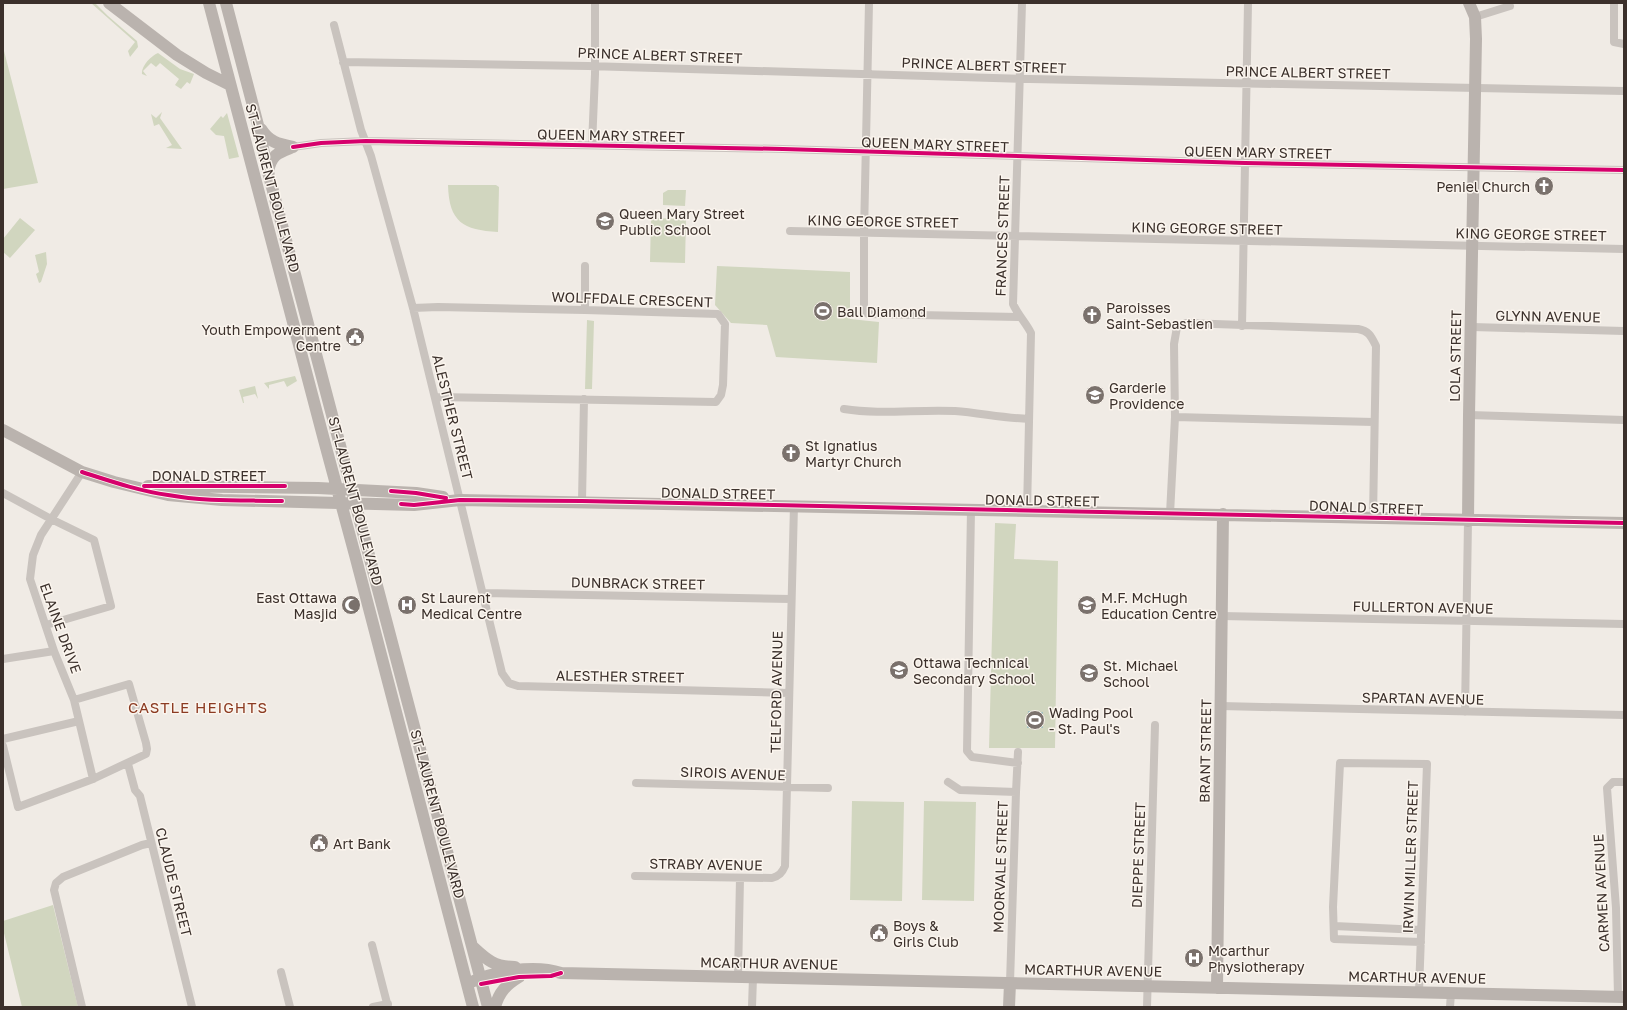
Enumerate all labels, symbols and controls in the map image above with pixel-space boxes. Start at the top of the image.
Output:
street label: PRINCE ALBERT STREET [577,44,743,66]
street label: PRINCE ALBERT STREET [901,54,1067,76]
street label: PRINCE ALBERT STREET [1225,62,1391,82]
street label: ST-LAURENT BOULEVARD [242,102,304,274]
street label: QUEEN MARY STREET [537,125,685,145]
street label: QUEEN MARY STREET [861,133,1009,155]
street label: QUEEN MARY STREET [1184,142,1332,162]
street label: FRANCES STREET [991,175,1013,297]
church icon: Peniel Church [1533,175,1555,197]
place label: Peniel Church [1436,178,1530,195]
place label: Queen Mary Street Public School [619,205,745,238]
school or university icon: Queen Mary Street Public School [594,210,616,232]
street label: KING GEORGE STREET [807,211,959,231]
street label: KING GEORGE STREET [1131,218,1283,238]
street label: KING GEORGE STREET [1455,224,1607,244]
street label: WOLFFDALE CRESCENT [551,288,713,310]
place label: Paroisses Saint-Sebastien [1106,299,1213,332]
sports icon: Ball Diamond [812,300,834,322]
place label: Ball Diamond [837,303,926,320]
church icon: Paroisses Saint-Sebastien [1081,304,1103,326]
street label: GLYNN AVENUE [1495,307,1601,325]
street label: LOLA STREET [1446,310,1464,402]
place label: Youth Empowerment Centre [201,321,341,354]
public building icon: Youth Empowerment Centre [344,326,366,348]
street label: ALESTHER STREET [429,353,477,482]
place label: Garderie Providence [1109,379,1184,412]
school or university icon: Garderie Providence [1084,384,1106,406]
street label: ST-LAURENT BOULEVARD [325,415,387,587]
place label: St Ignatius Martyr Church [805,437,902,470]
church icon: St Ignatius Martyr Church [780,442,802,464]
street label: DONALD STREET [152,467,267,484]
street label: DONALD STREET [661,484,776,503]
street label: DONALD STREET [985,491,1100,510]
street label: DONALD STREET [1309,497,1424,518]
street label: DUNBRACK STREET [571,573,706,593]
street label: ELAINE DRIVE [37,580,85,676]
place label: East Ottawa Masjid [256,589,337,622]
place label: St Laurent Medical Centre [421,589,522,622]
place label: M.F. McHugh Education Centre [1101,589,1217,622]
mosque icon: East Ottawa Masjid [340,594,362,616]
hospital icon: St Laurent Medical Centre [396,594,418,616]
school or university icon: M.F. McHugh Education Centre [1076,594,1098,616]
street label: FULLERTON AVENUE [1352,597,1494,617]
street label: TELFORD AVENUE [766,631,786,753]
place label: Ottawa Technical Secondary School [913,654,1035,687]
place label: St. Michael School [1103,657,1178,690]
school or university icon: Ottawa Technical Secondary School [888,659,910,681]
school or university icon: St. Michael School [1078,662,1100,684]
street label: ALESTHER STREET [556,666,685,686]
street label: SPARTAN AVENUE [1362,688,1484,708]
district label: CASTLE HEIGHTS [128,698,268,716]
street label: BRANT STREET [1196,699,1214,803]
place label: Wading Pool - St. Paul's [1049,704,1133,737]
sports icon: Wading Pool - St. Paul's [1024,709,1046,731]
street label: ST-LAURENT BOULEVARD [407,728,469,900]
street label: SIROIS AVENUE [680,763,786,783]
street label: IRWIN MILLER STREET [1399,780,1421,934]
street label: MOORVALE STREET [989,800,1011,933]
street label: DIEPPE STREET [1128,801,1148,908]
street label: CLAUDE STREET [152,826,196,939]
public building icon: Art Bank [308,832,330,854]
street label: CARMEN AVENUE [1589,833,1613,953]
place label: Art Bank [333,835,391,852]
street label: STRABY AVENUE [649,855,763,873]
place label: Boys & Girls Club [893,917,959,950]
public building icon: Boys & Girls Club [868,922,890,944]
place label: Mcarthur Physiotherapy [1208,942,1305,975]
hospital icon: Mcarthur Physiotherapy [1183,947,1205,969]
street label: MCARTHUR AVENUE [700,953,838,973]
street label: MCARTHUR AVENUE [1024,960,1162,980]
street label: MCARTHUR AVENUE [1348,967,1486,987]

